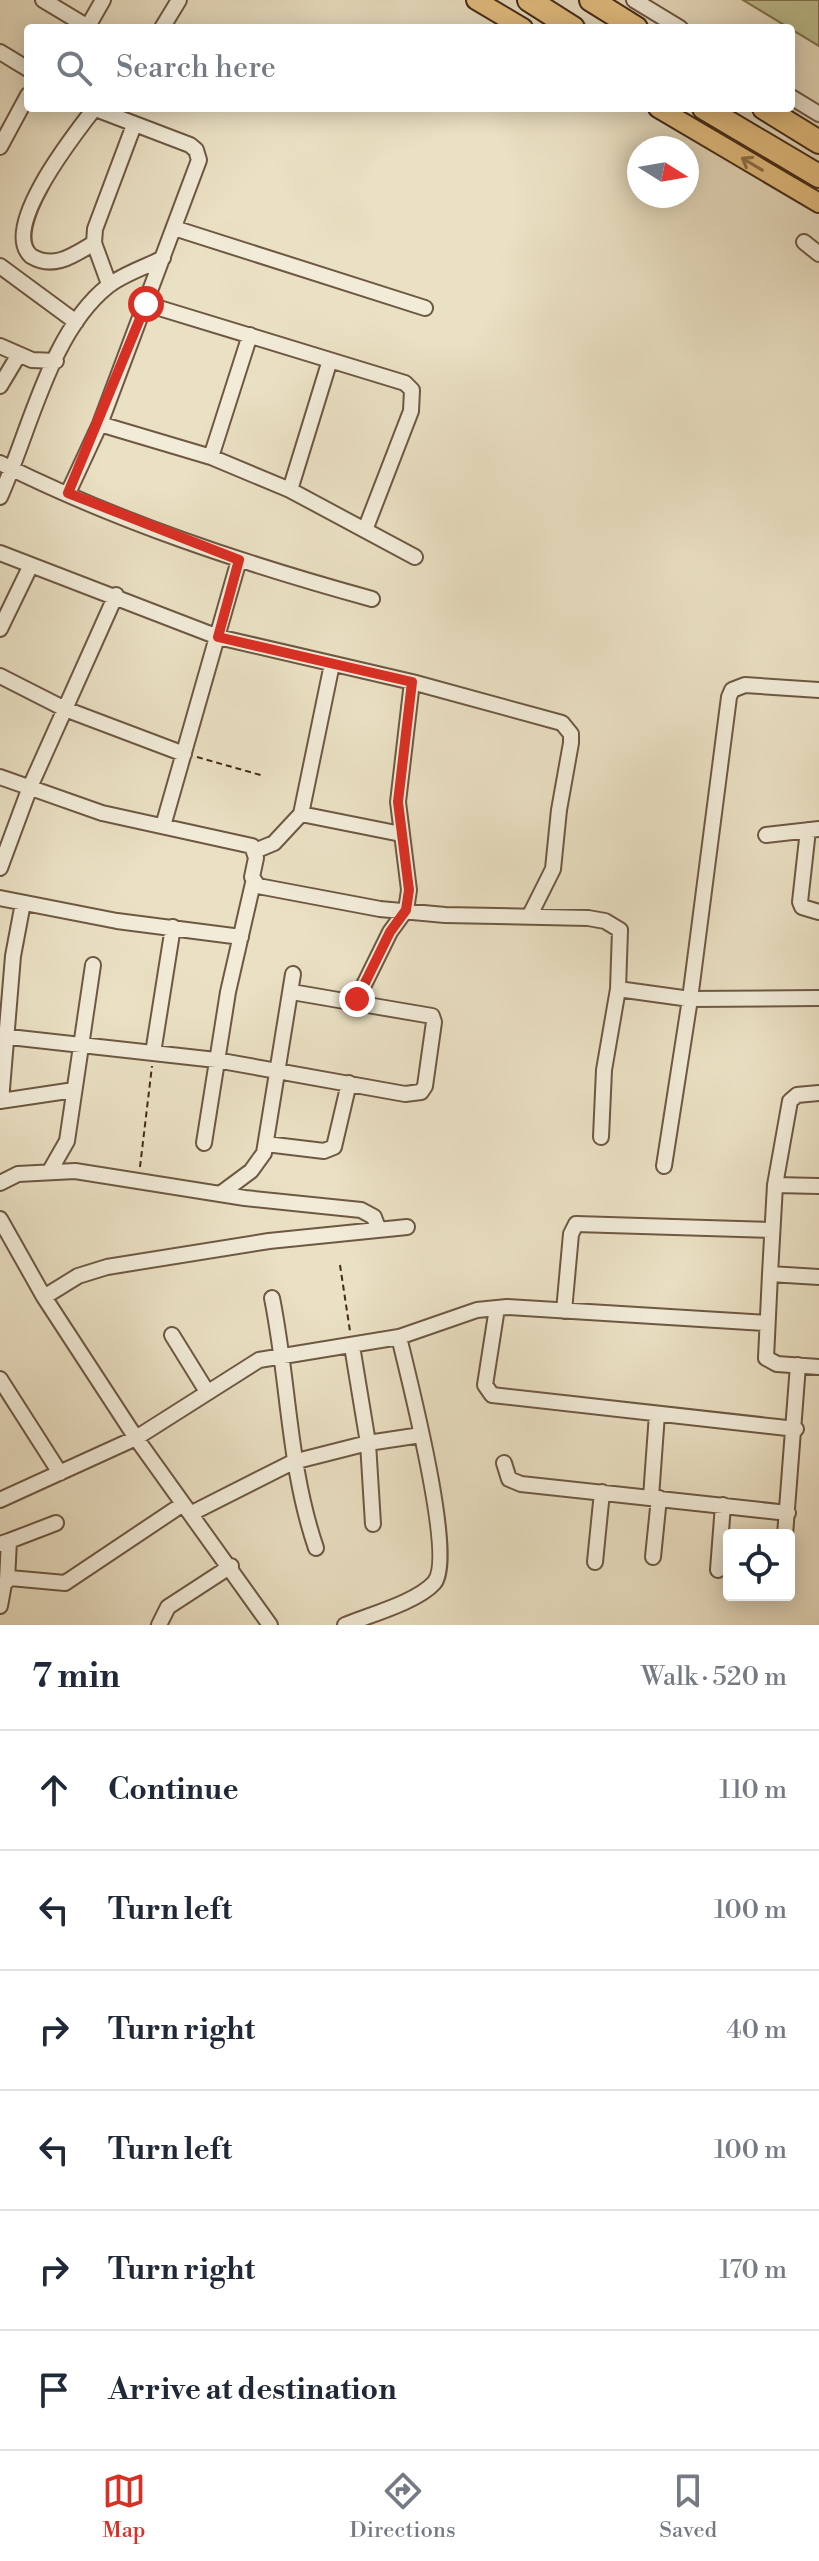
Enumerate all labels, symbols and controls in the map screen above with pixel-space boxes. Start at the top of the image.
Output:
search box [24,24,795,112]
icon: search [52,46,96,90]
text: Search here [116,49,276,87]
north arrow [627,136,699,208]
one-way arrow [741,156,764,172]
route start [128,286,164,322]
route end [339,981,375,1017]
map controls [723,1529,795,1601]
button: locate [723,1529,795,1601]
text: 7 min [32,1656,120,1698]
text: Walk · 520 m [641,1661,787,1693]
icon: ahead [32,1768,76,1812]
text: Continue [108,1771,239,1809]
text: 110 m [719,1774,787,1806]
icon: left [32,1888,76,1932]
text: Turn left [108,1891,232,1929]
text: 100 m [714,1894,787,1926]
icon: right [32,2008,76,2052]
text: Turn right [108,2011,255,2049]
text: 40 m [726,2014,787,2046]
icon: left [32,2128,76,2172]
text: Turn left [108,2131,232,2169]
text: 100 m [714,2134,787,2166]
icon: right [32,2248,76,2292]
text: Turn right [108,2251,255,2289]
text: 170 m [719,2254,787,2286]
icon: arrive [32,2368,76,2412]
text: Arrive at destination [108,2371,397,2409]
tab: Map [102,2469,146,2544]
tab: Directions [350,2469,456,2544]
tab: Saved [659,2469,717,2544]

